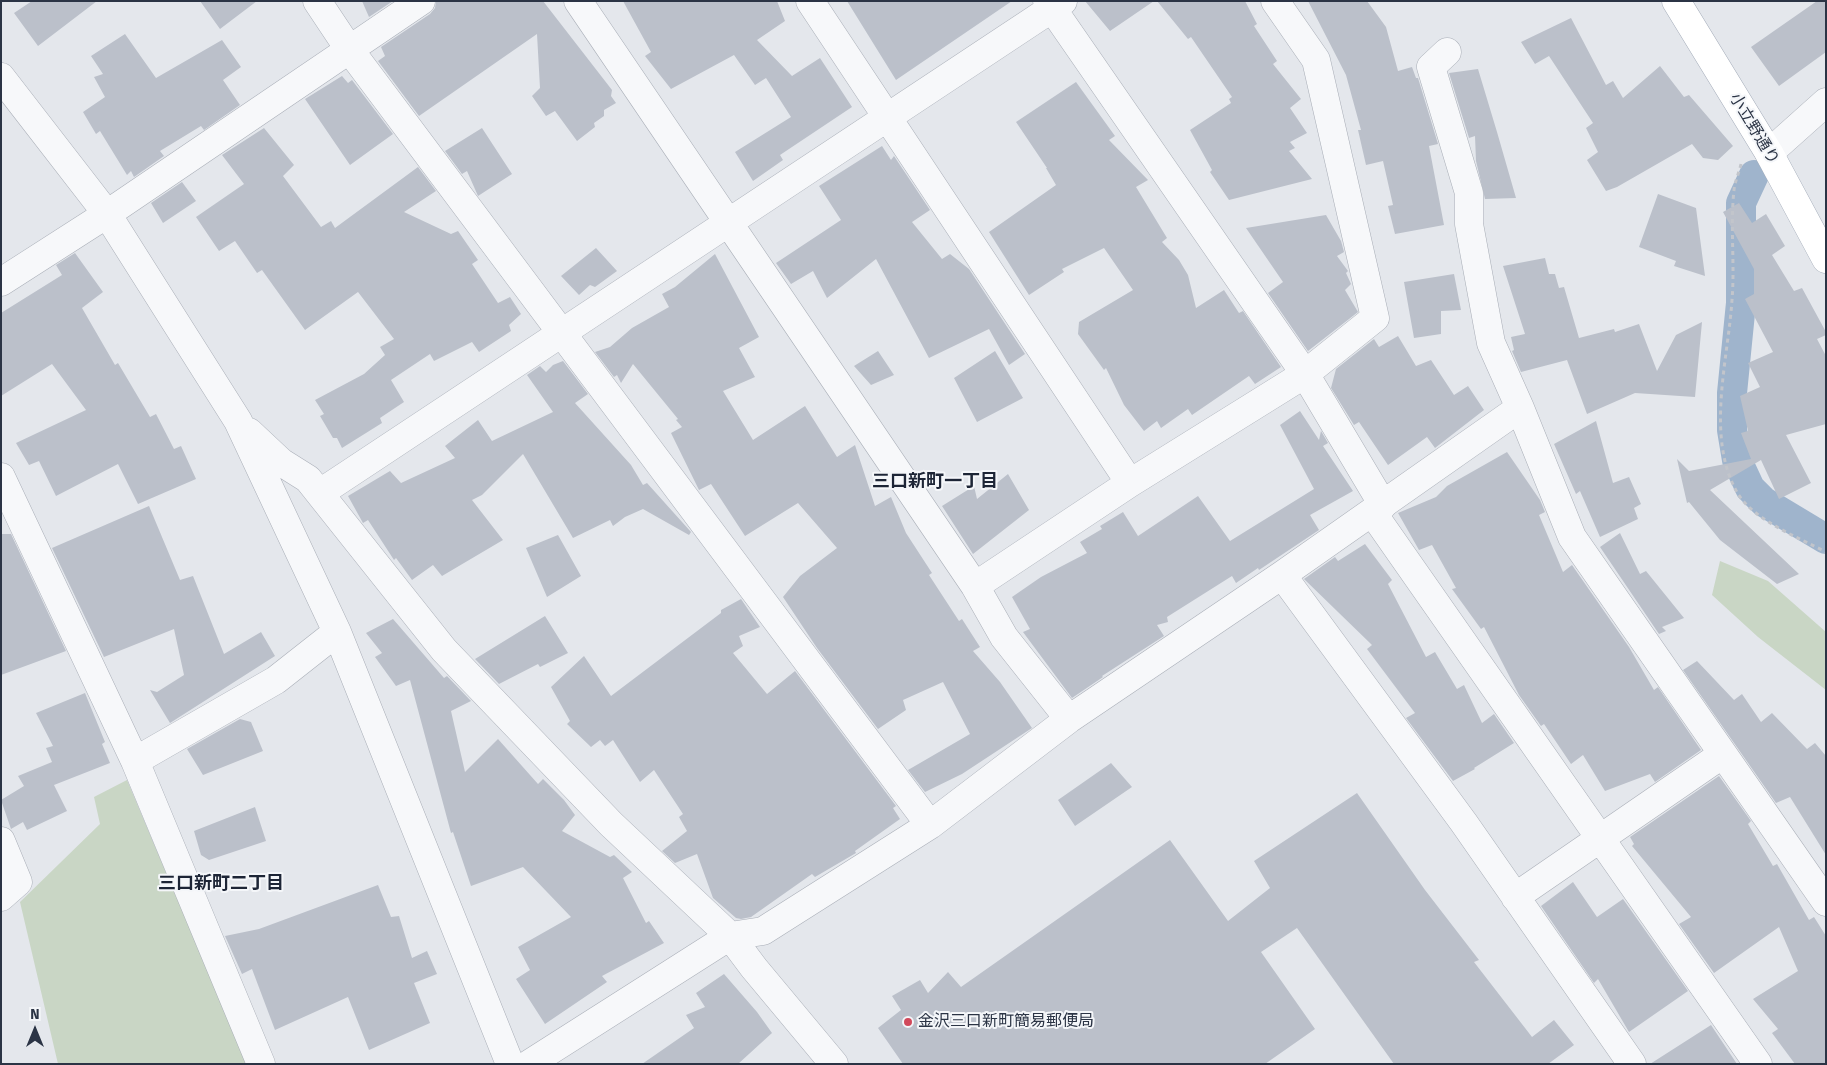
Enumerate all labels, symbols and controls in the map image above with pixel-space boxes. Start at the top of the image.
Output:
street label: 小立野通り [1725,90,1783,168]
district label: 三口新町一丁目 [872,471,998,493]
district label: 三口新町二丁目 [158,873,284,895]
north arrow [10,1005,60,1055]
text: N [30,1006,40,1023]
place label: 金沢三口新町簡易郵便局 [918,1012,1094,1032]
marker: 金沢三口新町簡易郵便局 [902,1016,914,1028]

